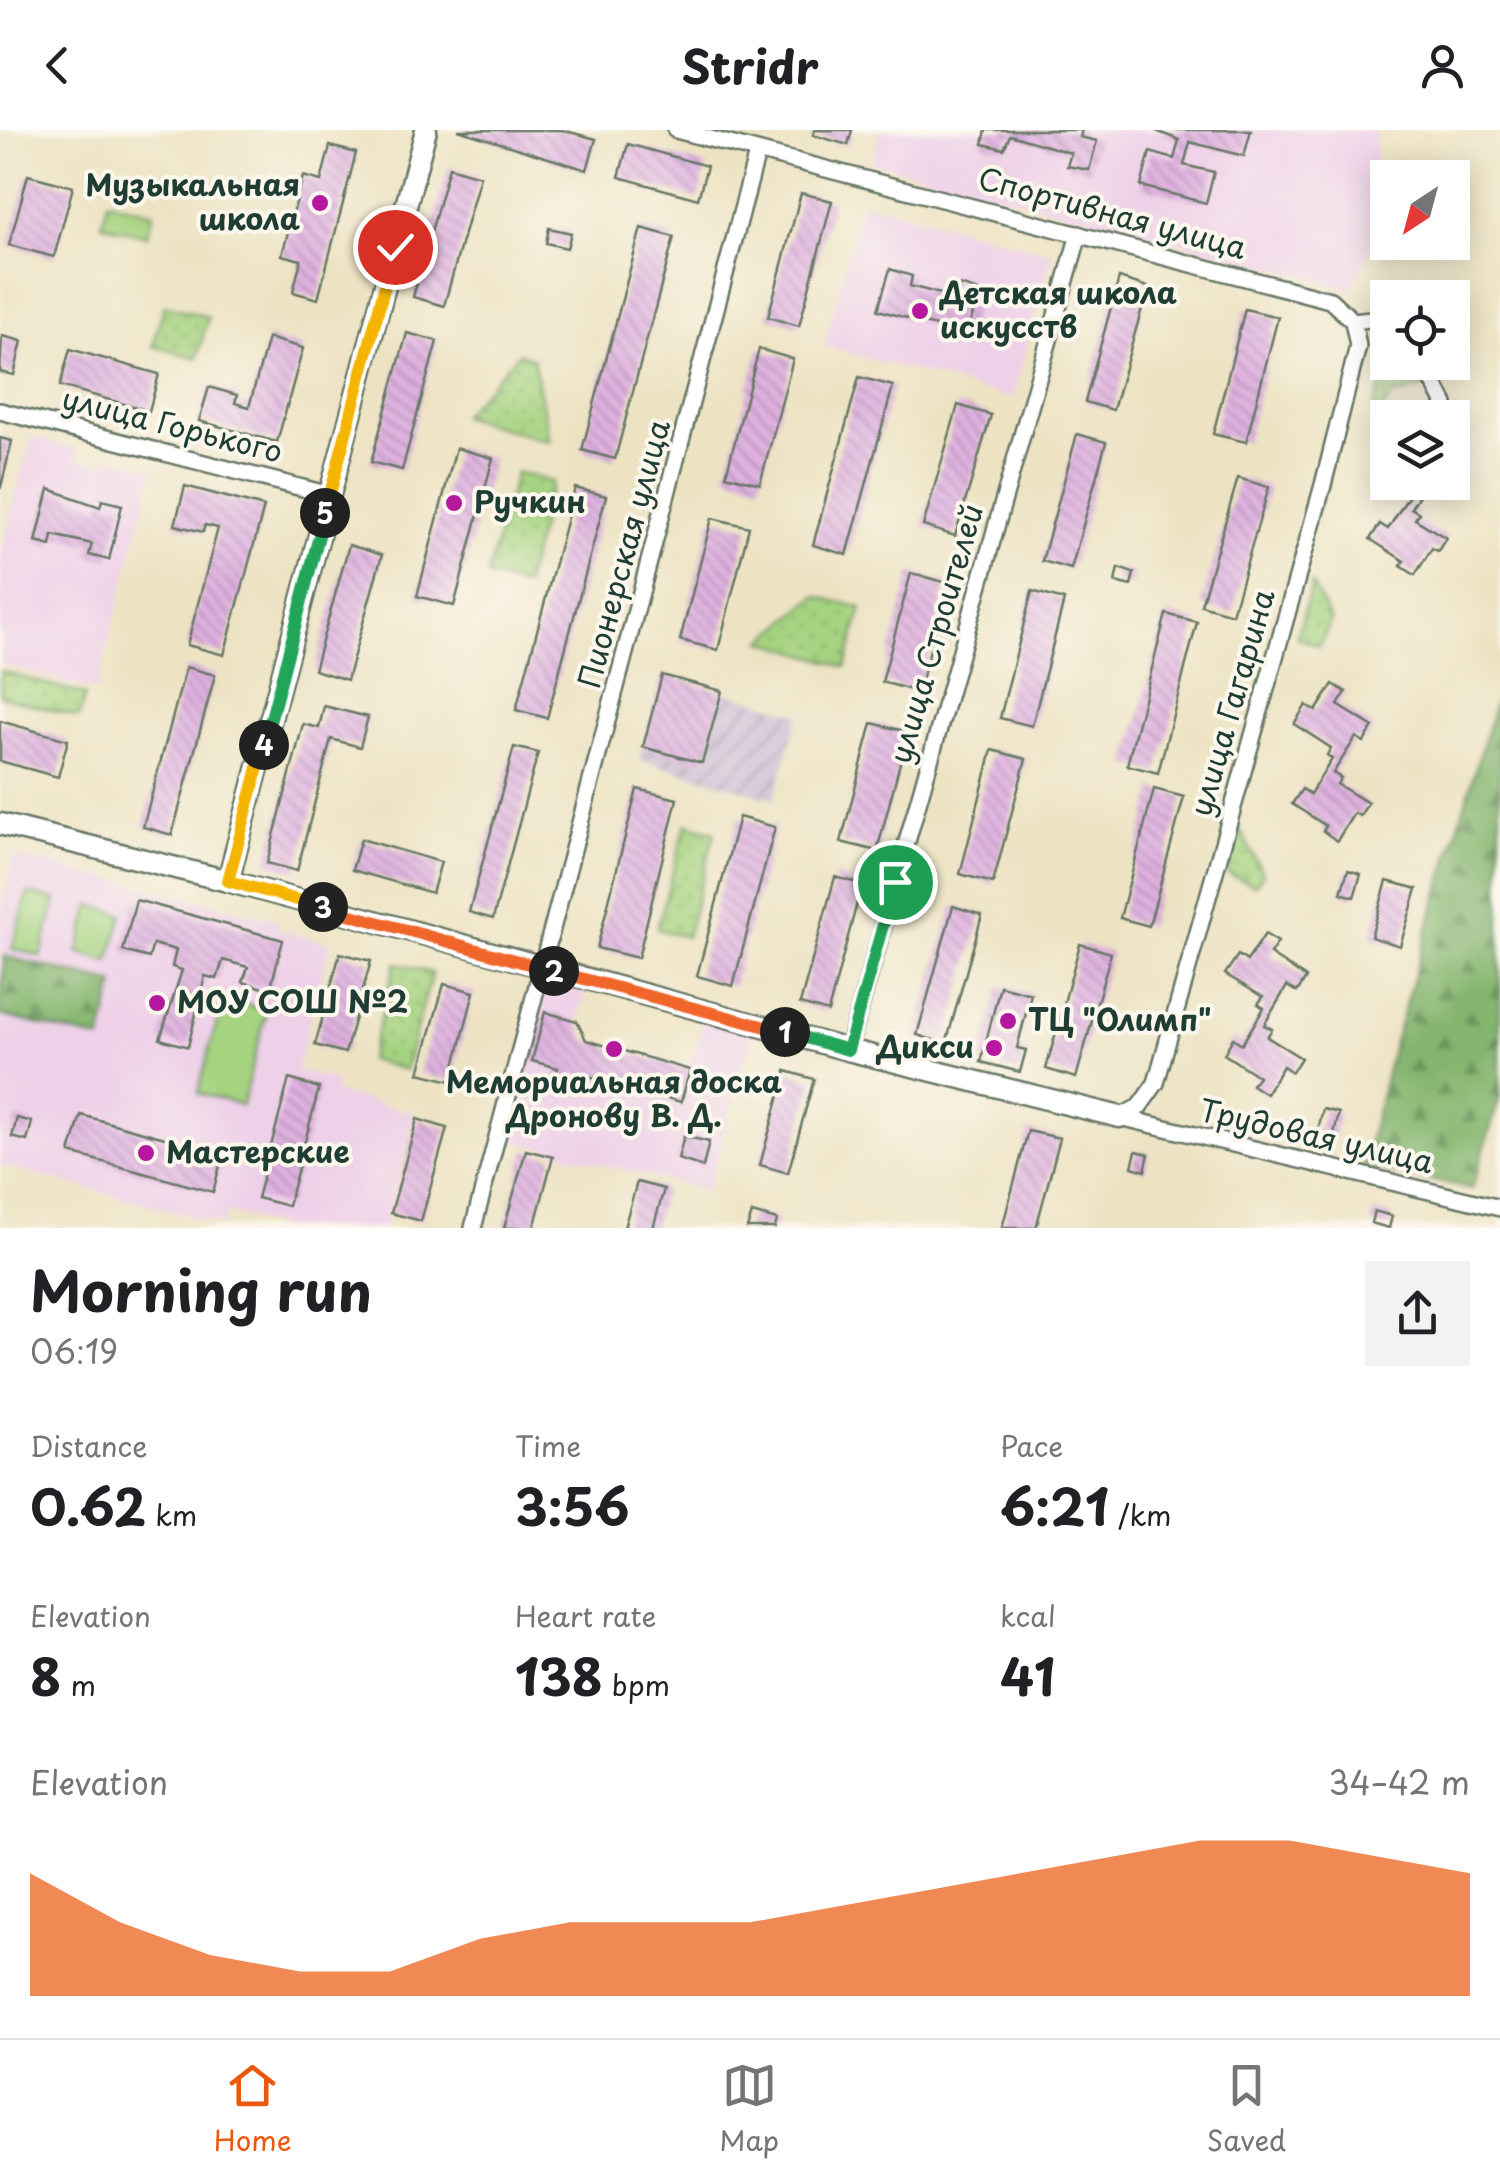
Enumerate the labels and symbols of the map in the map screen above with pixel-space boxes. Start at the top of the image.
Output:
street label: Спортивная улица [974,154,1252,269]
north arrow [1370,160,1470,260]
place label: Музыкальная школа [85,161,301,240]
marker: Музыкальная школа [309,192,331,214]
pin [353,205,438,290]
place label: Детская школа искусств [939,269,1178,348]
marker: Детская школа искусств [909,300,931,322]
street label: улица Горького [58,374,288,473]
street label: Пионерская улица [565,414,680,693]
place label: Ручкин [474,478,586,523]
pin: 5 [300,488,350,538]
marker: Ручкин [443,492,465,514]
street label: улица Строителей [876,498,993,768]
street label: улица Гагарина [1177,583,1285,821]
pin: 4 [239,720,289,770]
pin [853,840,938,925]
pin: 3 [298,882,348,932]
pin: 2 [529,946,579,996]
place label: МОУ СОШ №2 [177,978,408,1023]
marker: МОУ СОШ №2 [146,992,168,1014]
place label: ТЦ "Олимп" [1028,996,1211,1041]
pin: 1 [760,1007,810,1057]
marker: ТЦ "Олимп" [997,1010,1019,1032]
place label: Дикси [876,1023,974,1068]
marker: Дикси [983,1037,1005,1059]
marker: Мемориальная доска Дронову В. Д. [603,1038,625,1060]
place label: Мемориальная доска Дронову В. Д. [446,1058,783,1137]
street label: Трудовая улица [1195,1086,1438,1183]
place label: Мастерские [166,1128,350,1173]
marker: Мастерские [135,1142,157,1164]

